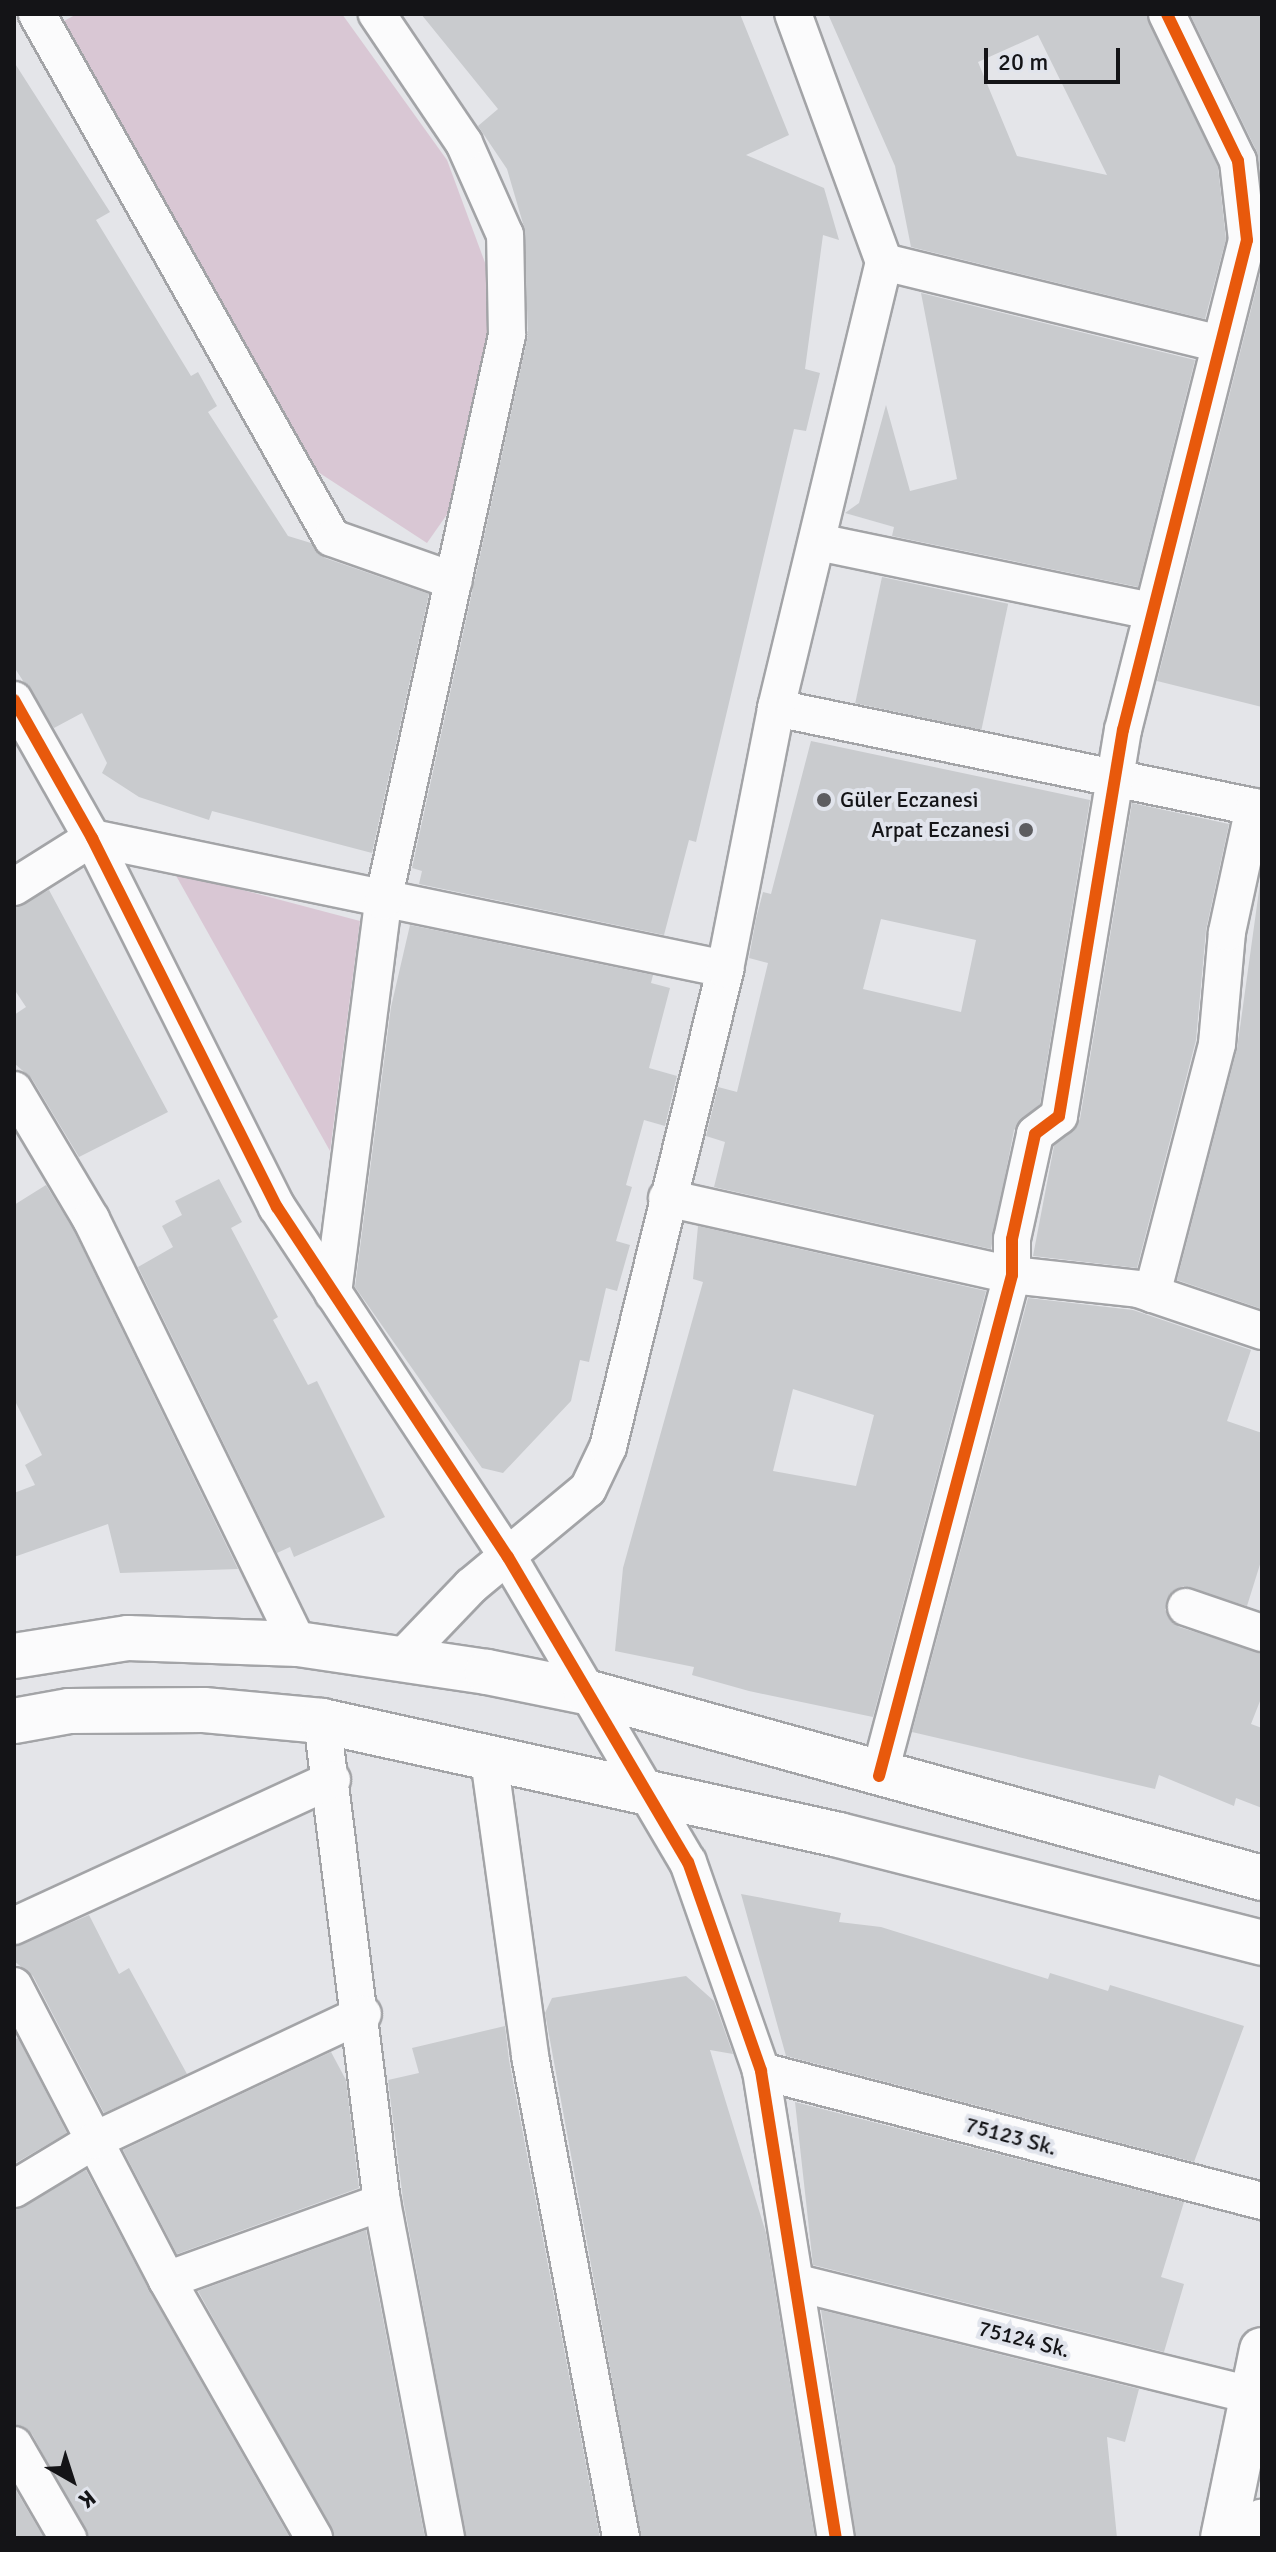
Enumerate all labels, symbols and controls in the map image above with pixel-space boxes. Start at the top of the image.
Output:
scale bar [988,32,1124,82]
text: 20 m [998,47,1048,77]
place label: Güler Eczanesi [840,787,979,813]
marker: Güler Eczanesi [815,791,833,809]
place label: Arpat Eczanesi [871,817,1010,843]
marker: Arpat Eczanesi [1017,821,1035,839]
street label: 75123 Sk. [963,2111,1059,2161]
street label: 75124 Sk. [976,2315,1072,2363]
north arrow [32,2440,112,2520]
text: K [74,2484,101,2514]

